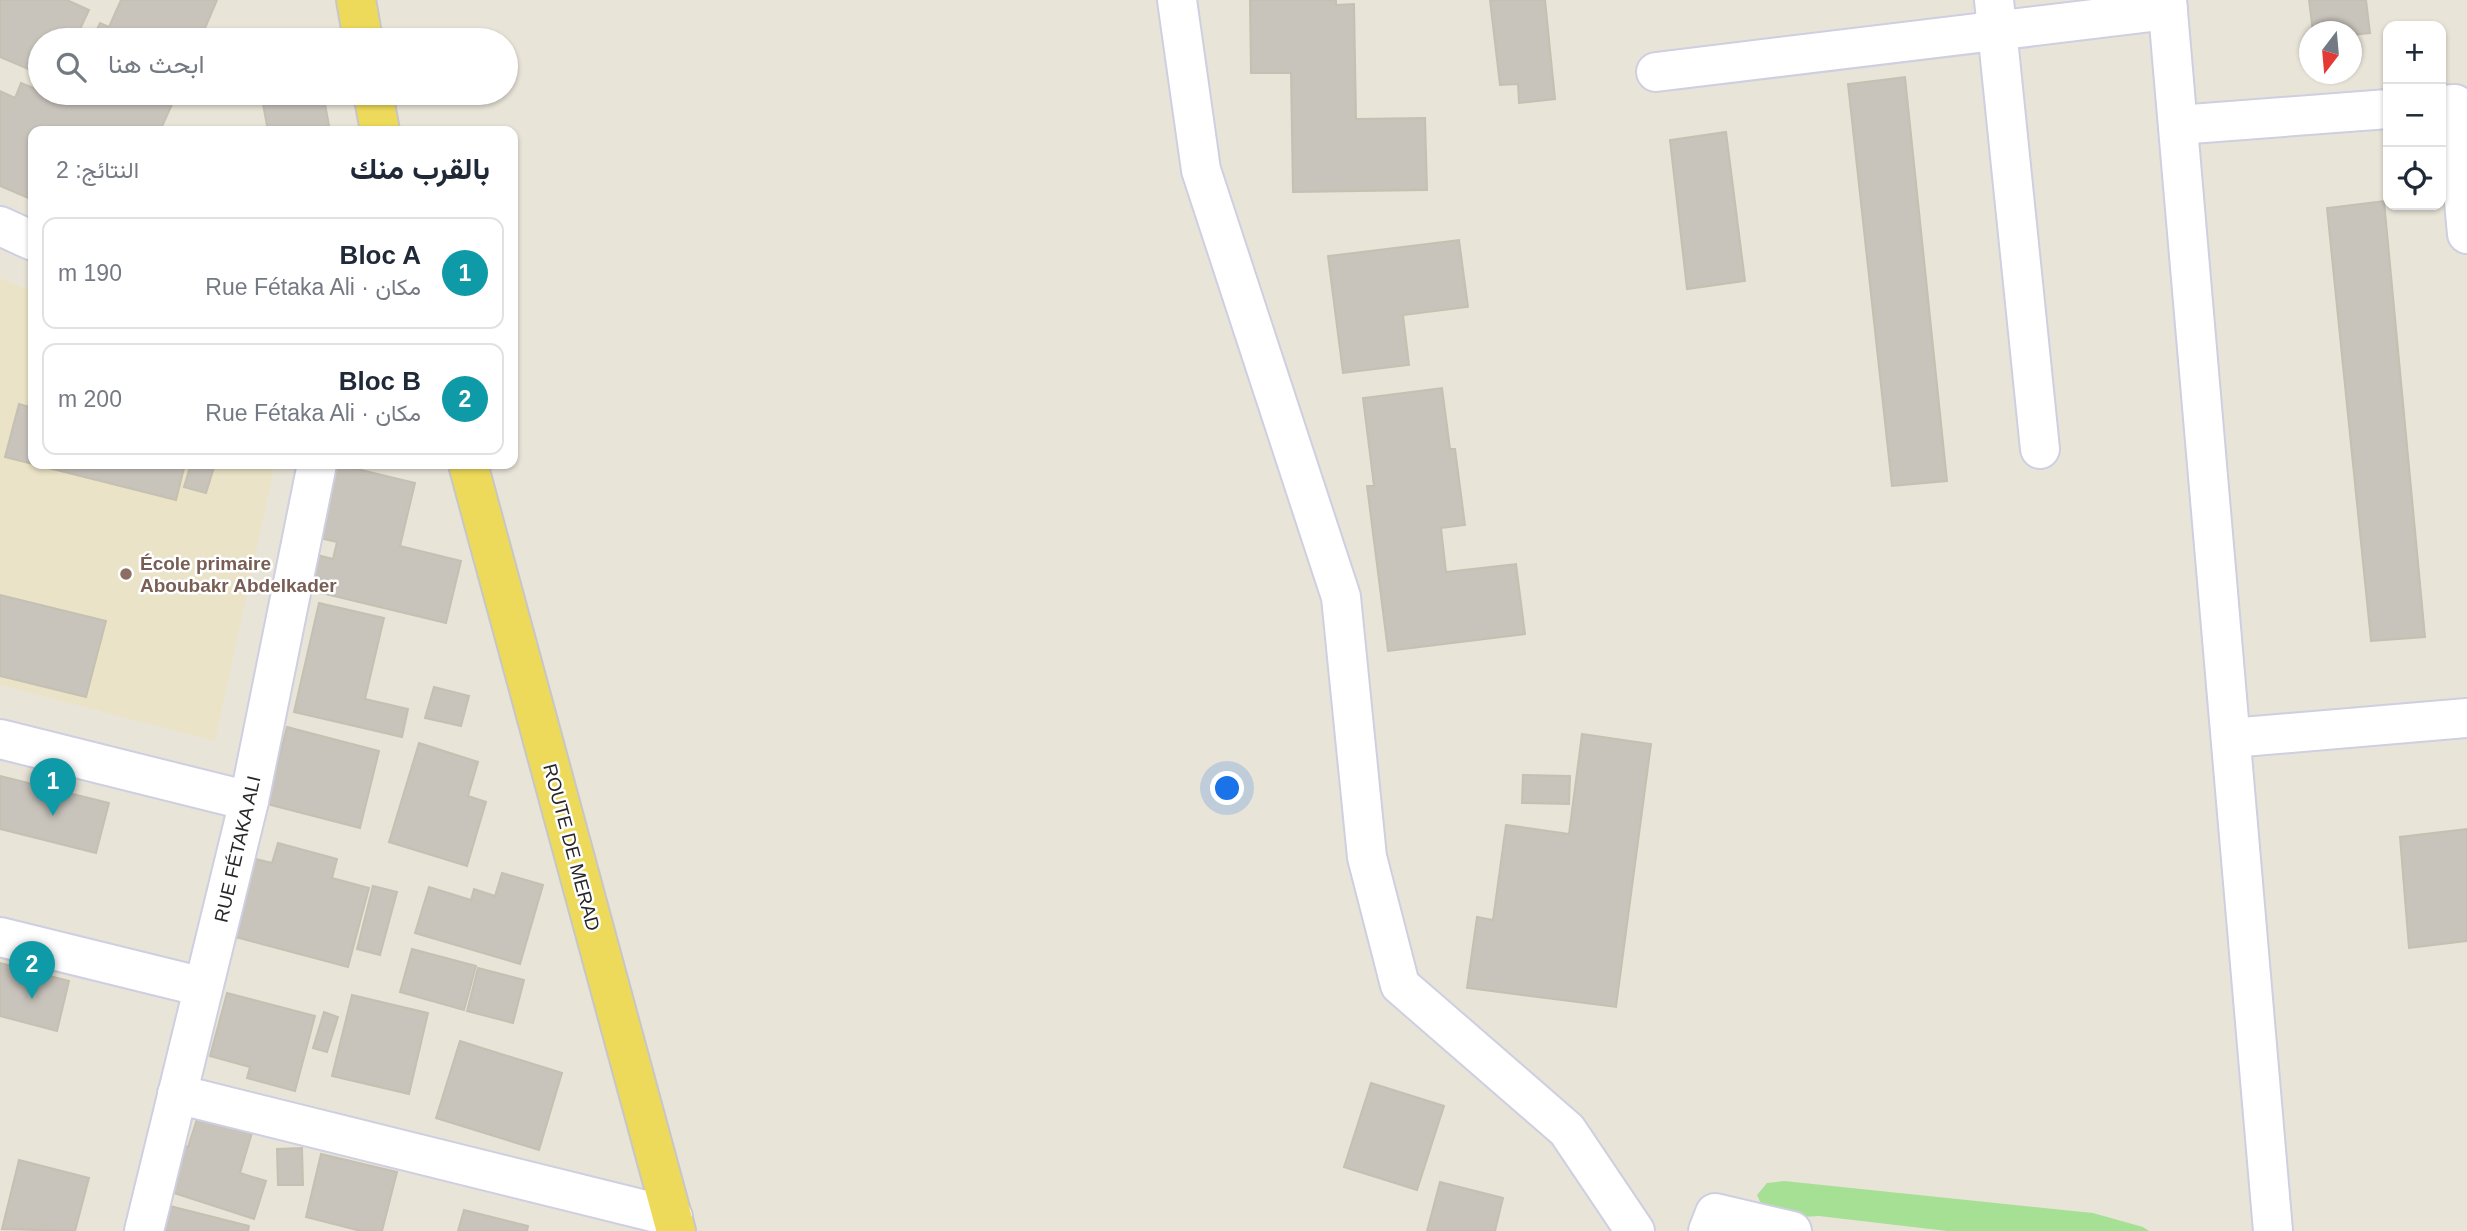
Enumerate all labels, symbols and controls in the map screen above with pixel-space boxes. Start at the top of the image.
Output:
north arrow [2299,21,2362,84]
map controls [2383,21,2446,210]
button: + [2383,21,2446,84]
search box [28,28,518,105]
icon: search [52,48,90,86]
text: ابحث هنا [108,49,204,79]
button: − [2383,84,2446,147]
button: locate [2383,147,2446,210]
text: بالقرب منك [350,152,490,185]
text: النتائج: 2 [56,157,139,183]
text: Bloc A [340,240,421,270]
text: 190 m [58,260,122,286]
text: 1 [459,260,471,286]
text: مكان · Rue Fétaka Ali [205,274,421,300]
text: Bloc B [339,366,421,396]
text: 200 m [58,386,122,412]
text: 2 [459,386,471,412]
text: مكان · Rue Fétaka Ali [205,400,421,426]
place label: École primaire Aboubakr Abdelkader [140,553,337,596]
marker: École primaire Aboubakr Abdelkader [118,566,134,582]
pin: 1 [30,758,76,816]
street label: ROUTE DE MERAD [539,761,604,933]
your location [1210,771,1244,805]
street label: RUE FÉTAKA ALI [210,774,265,924]
pin: 2 [9,941,55,999]

